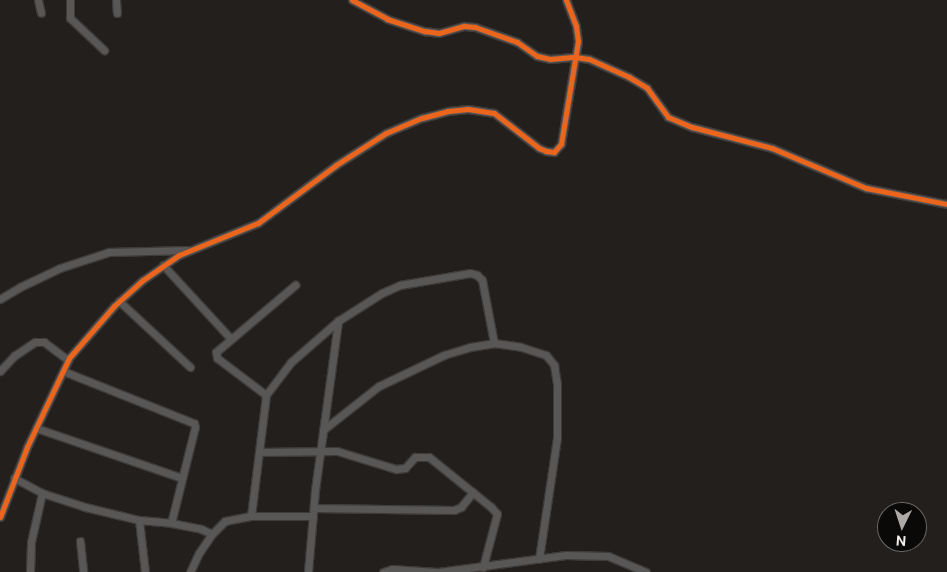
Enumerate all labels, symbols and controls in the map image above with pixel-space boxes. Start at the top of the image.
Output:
north arrow [877,502,927,552]
text: N [895,532,907,550]

